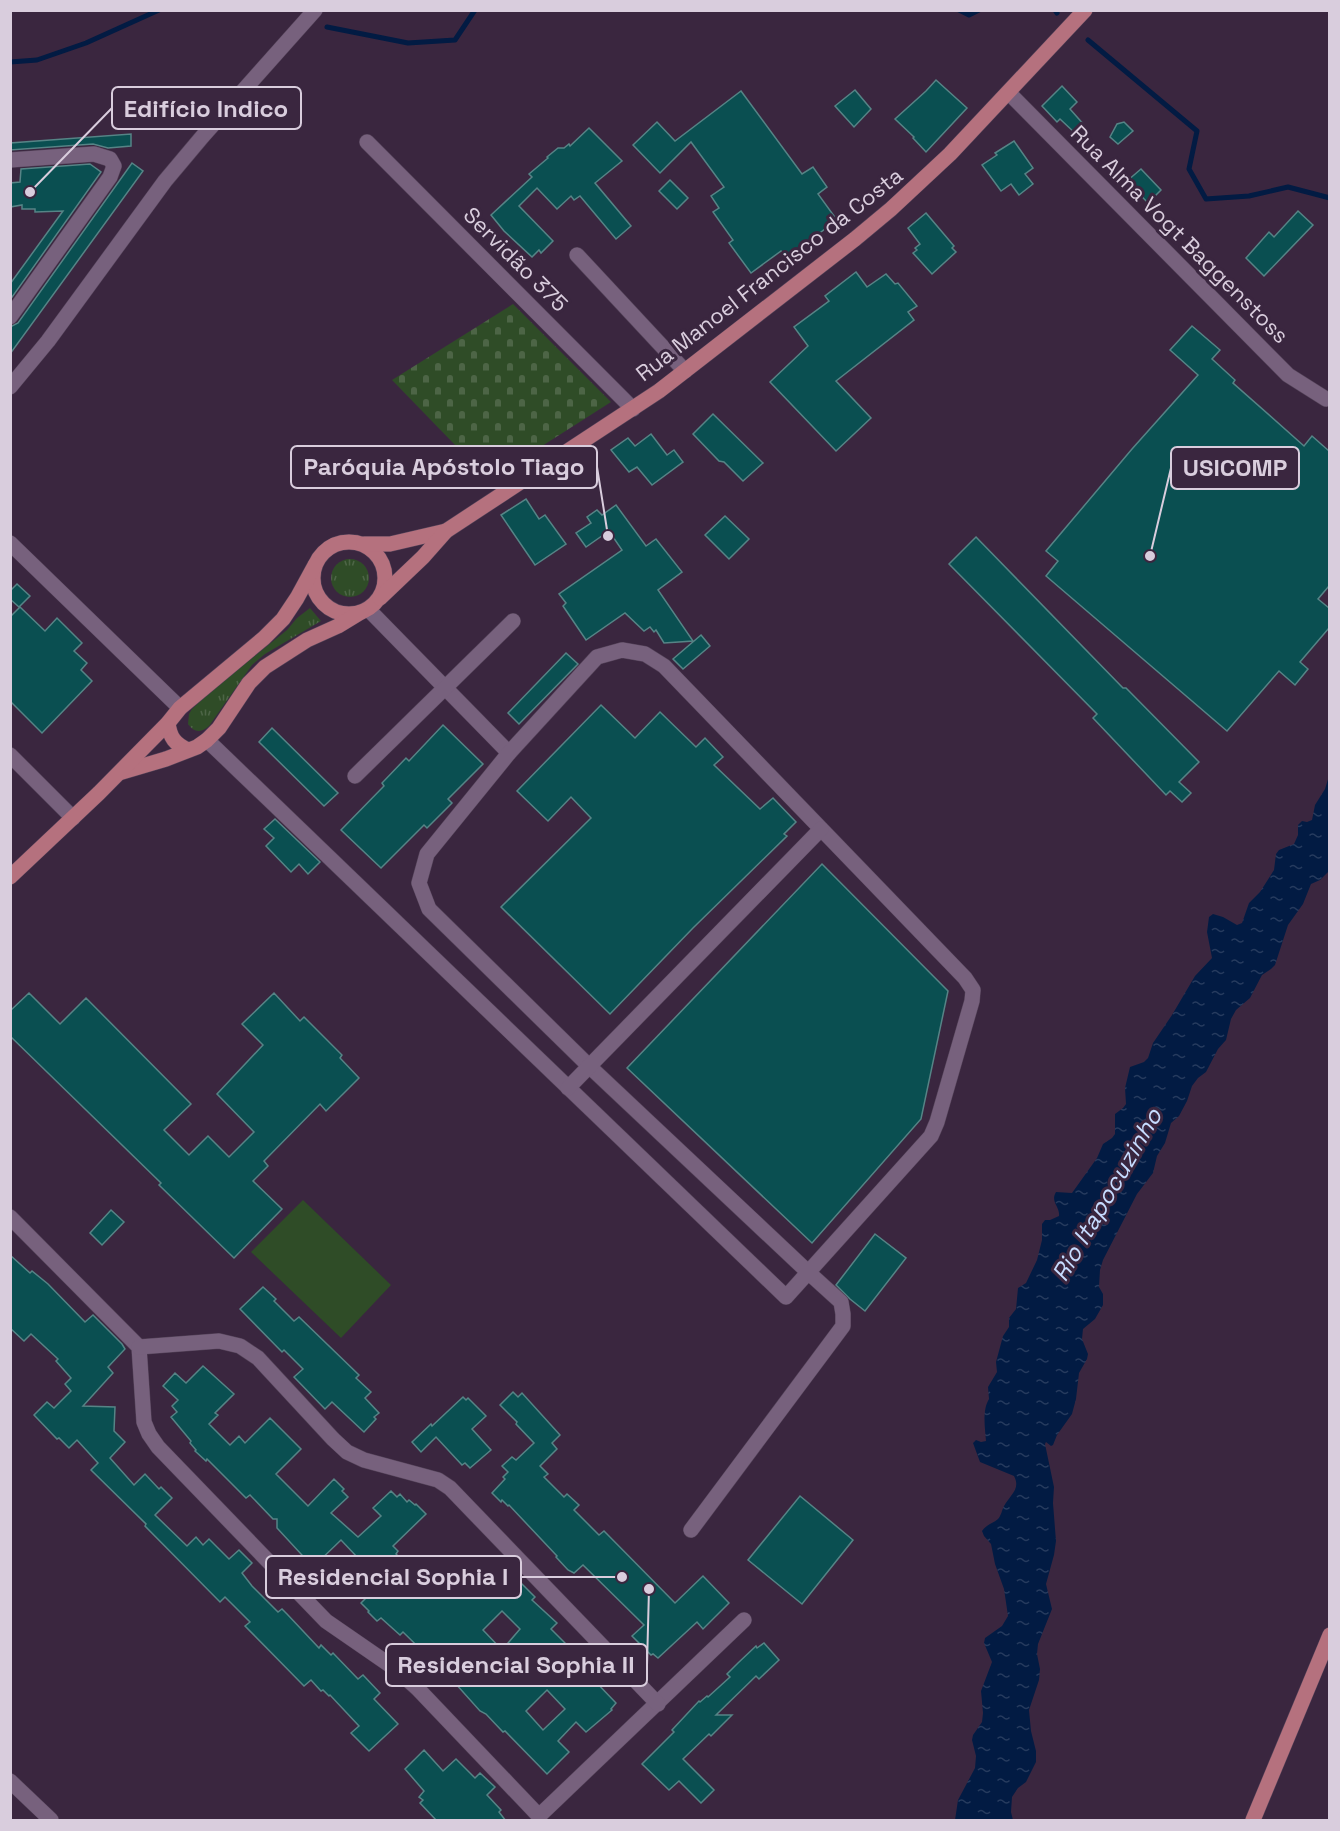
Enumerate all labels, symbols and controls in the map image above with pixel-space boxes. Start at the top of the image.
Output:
callout: Edifício Indico [112,87,301,129]
text: Edifício Indico [124,93,288,124]
street label: Rua Alma Vogt Baggenstoss [1065,119,1295,349]
street label: Rua Manoel Francisco da Costa [630,161,908,387]
street label: Servidão 375 [458,201,574,317]
callout: Paróquia Apóstolo Tiago [291,446,597,488]
callout: USICOMP [1171,447,1299,489]
text: Paróquia Apóstolo Tiago [303,451,585,482]
text: USICOMP [1183,452,1287,483]
water label: Rio Itapocuzinho [1044,1102,1169,1287]
callout: Residencial Sophia I [266,1556,521,1598]
text: Residencial Sophia I [278,1561,508,1592]
callout: Residencial Sophia II [386,1644,647,1686]
text: Residencial Sophia II [397,1649,635,1680]

